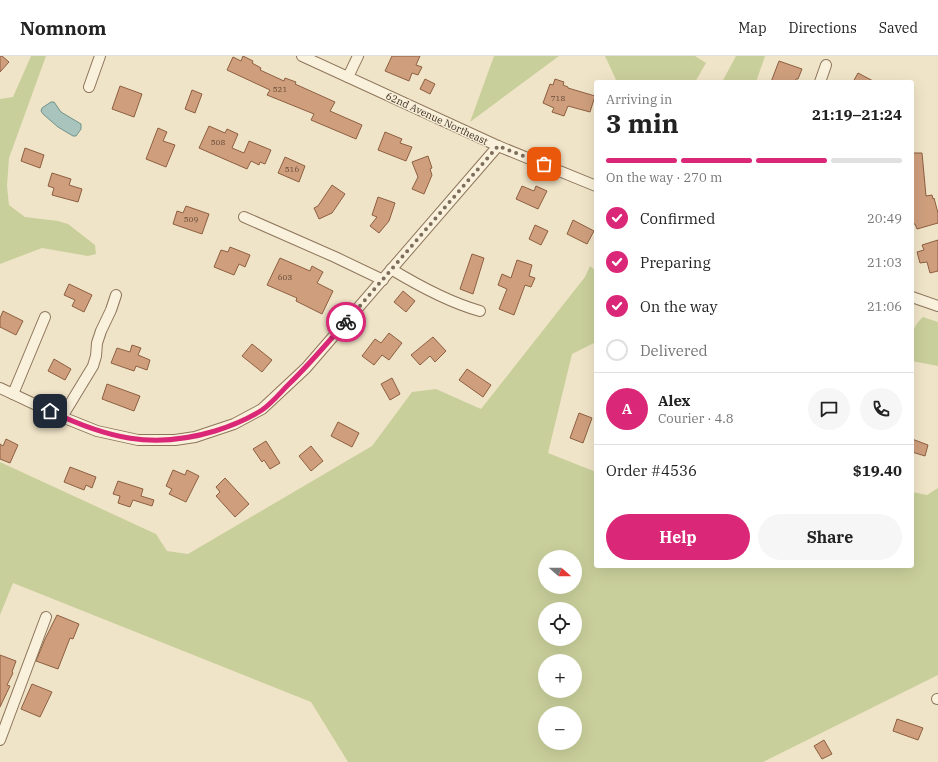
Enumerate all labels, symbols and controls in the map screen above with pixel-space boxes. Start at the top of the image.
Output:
text: Nomnom [20,16,106,40]
text: Map [738,19,767,37]
text: Directions [789,19,857,37]
text: Saved [879,19,918,37]
house number: 521 [273,84,287,94]
street label: 62nd Avenue Northeast [384,89,490,148]
text: Arriving in [606,91,672,108]
house number: 718 [551,93,565,103]
text: 21:19–21:24 [812,105,902,124]
text: 3 min [606,106,679,140]
house number: 508 [211,137,225,147]
pin [527,147,561,181]
icon: bag [533,153,555,175]
house number: 516 [285,164,299,174]
text: On the way · 270 m [606,169,722,186]
icon: check [606,207,628,229]
text: Confirmed [640,209,715,228]
text: 20:49 [867,210,902,227]
house number: 509 [184,214,198,224]
icon: check [606,251,628,273]
text: Preparing [640,253,711,272]
text: 21:03 [867,254,902,271]
house number: 603 [278,272,292,282]
icon: check [606,295,628,317]
text: On the way [640,297,718,316]
text: 21:06 [867,298,902,315]
courier [326,302,366,342]
icon: bike [335,311,357,333]
text: Delivered [640,341,708,360]
button: chat [808,388,850,430]
button: phone [860,388,902,430]
text: Alex [658,391,690,410]
pin [33,394,67,428]
text: A [622,399,632,418]
icon: home [39,400,61,422]
text: Courier · 4.8 [658,410,734,427]
text: Order #4536 [606,461,697,480]
text: $19.40 [853,461,902,480]
button: Help [606,514,750,560]
button: Share [758,514,902,560]
north arrow [538,550,582,594]
map controls [538,550,582,750]
button: locate [538,602,582,646]
button: + [538,654,582,698]
button: − [538,706,582,750]

